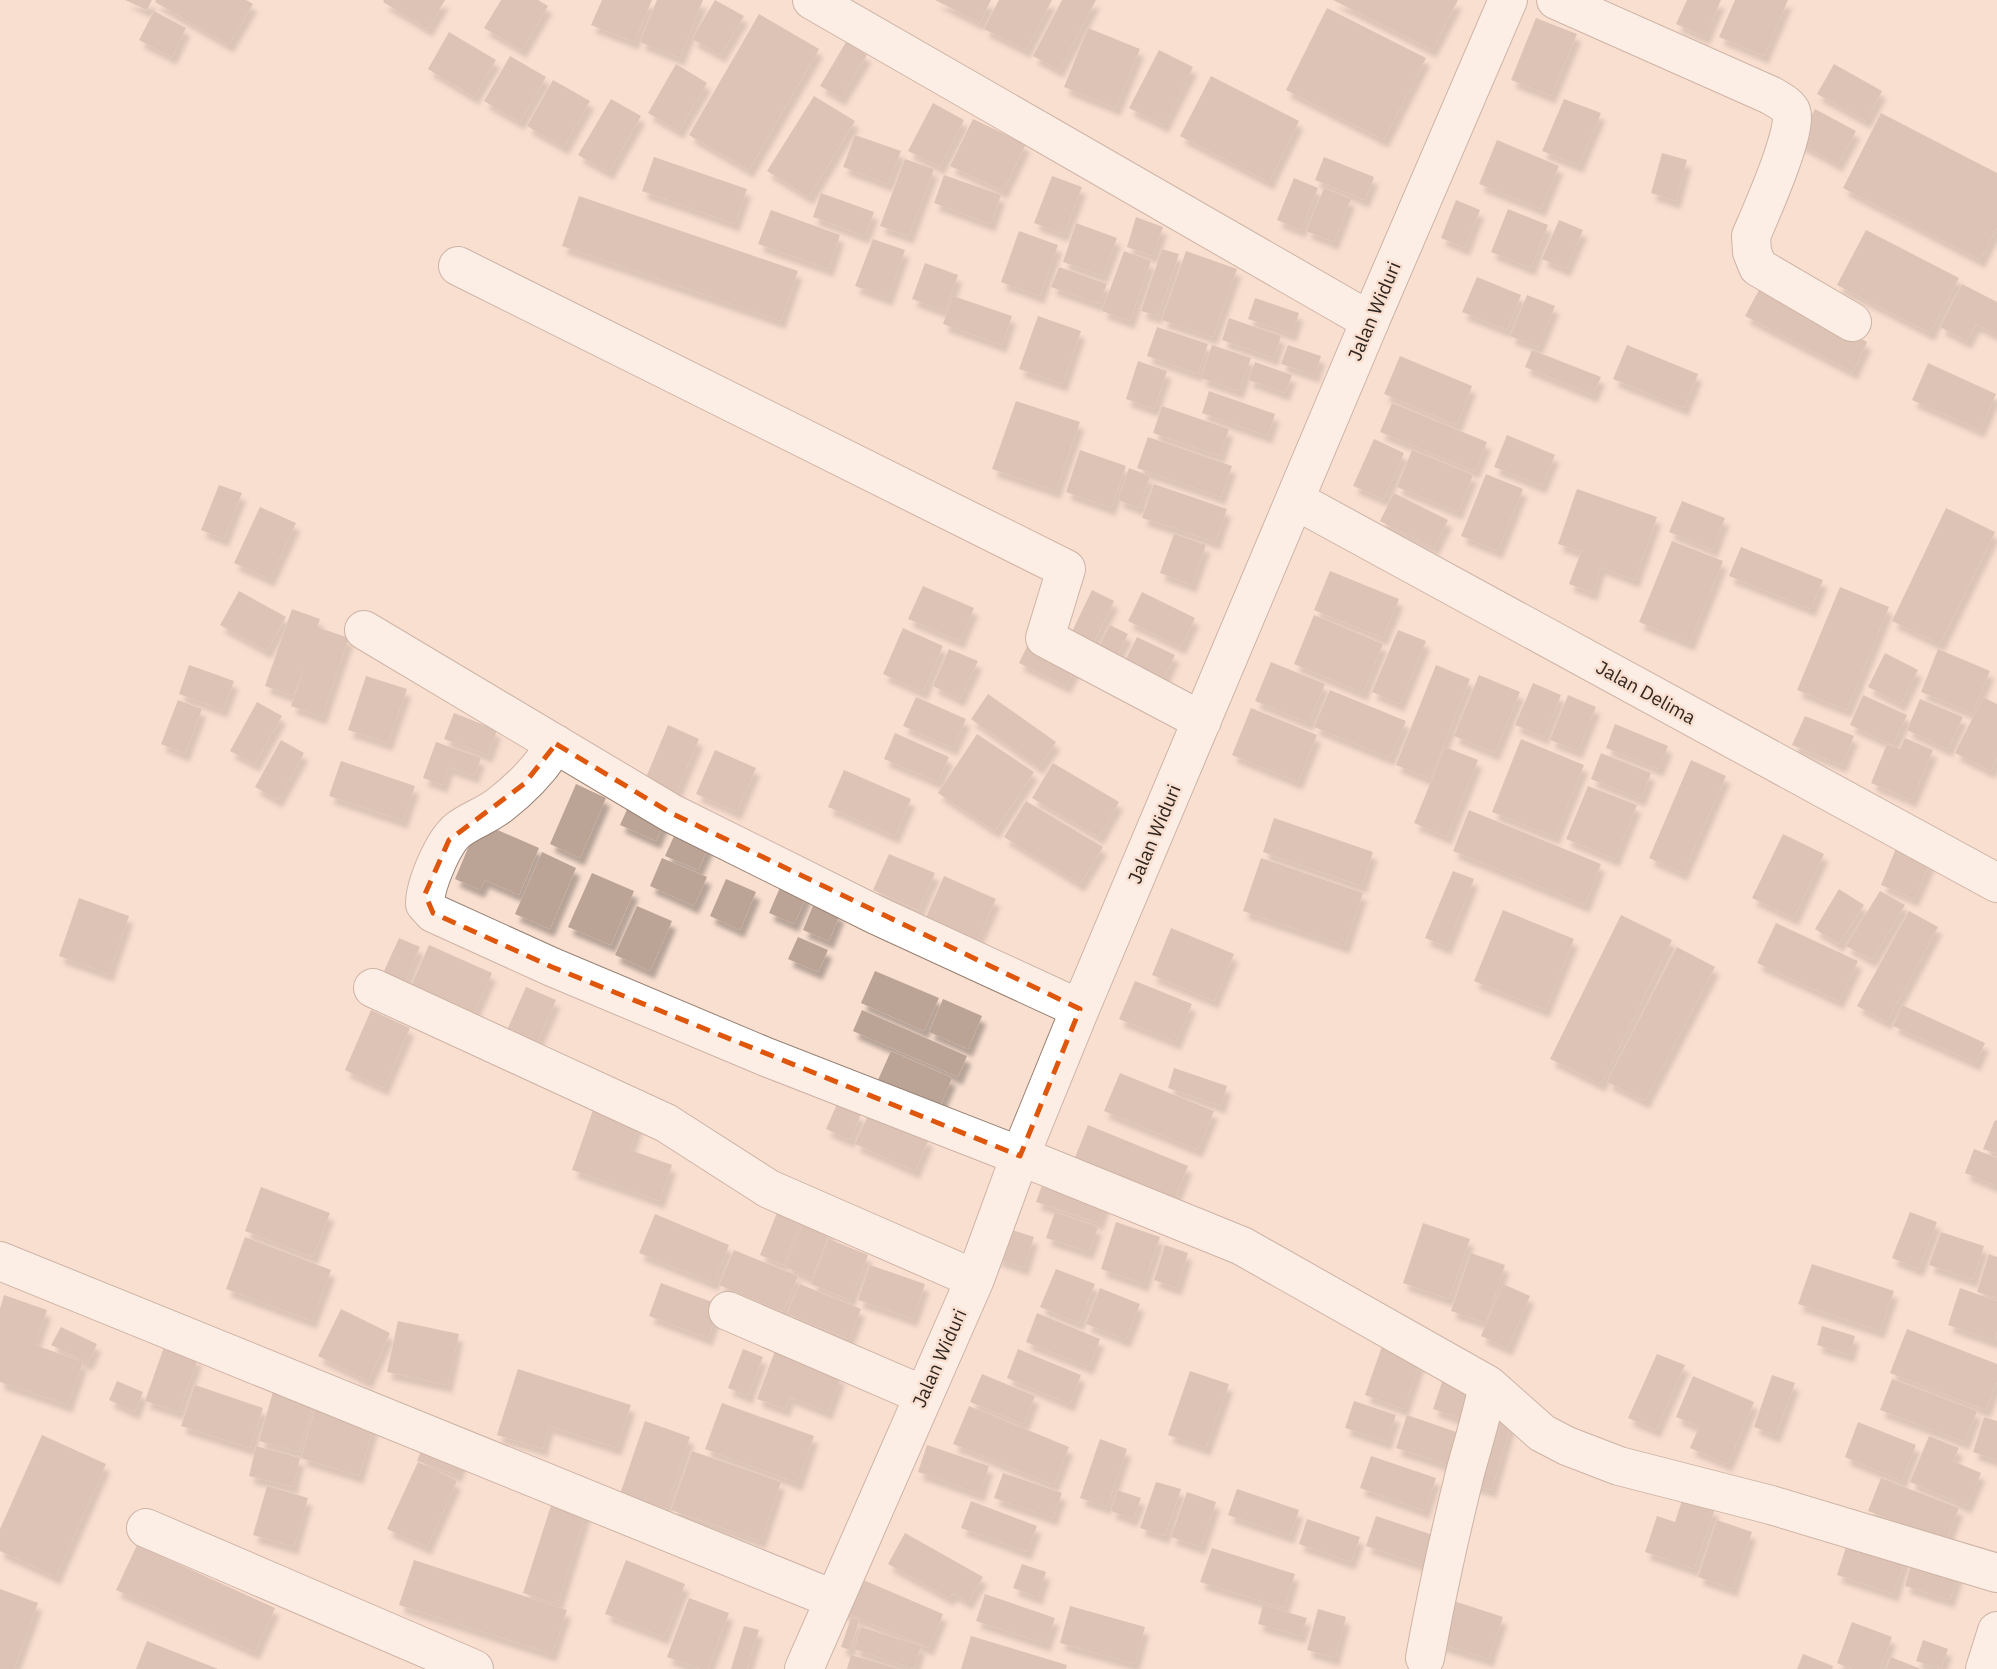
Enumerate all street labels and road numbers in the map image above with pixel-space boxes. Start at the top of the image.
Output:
street label: Jalan Widuri [1342,258,1406,364]
street label: Jalan Delima [1592,655,1700,729]
street label: Jalan Widuri [1122,781,1186,887]
street label: Jalan Widuri [907,1305,971,1411]

